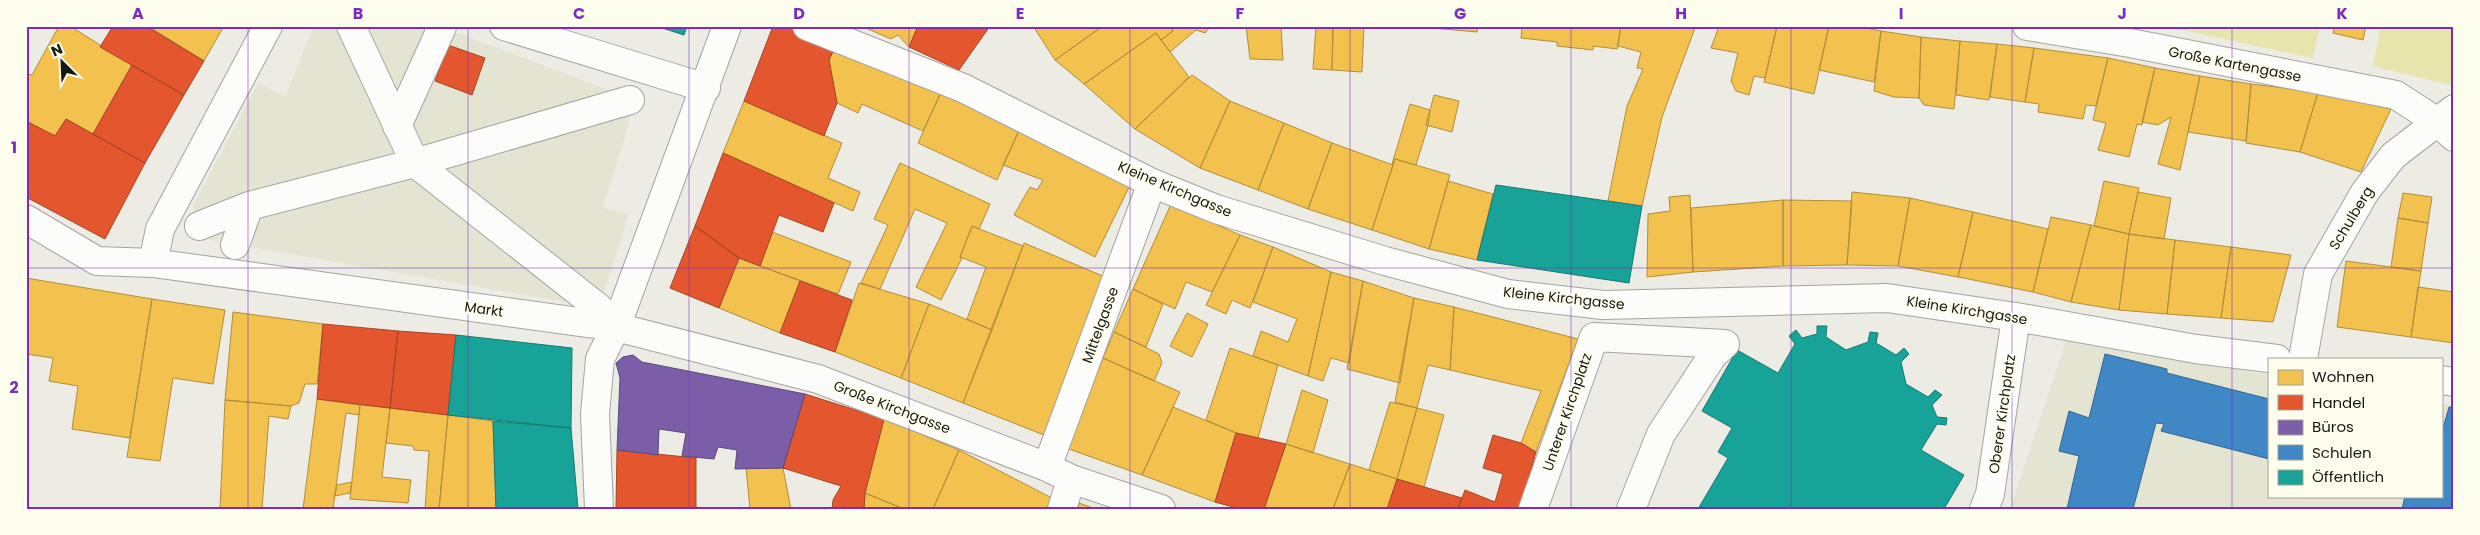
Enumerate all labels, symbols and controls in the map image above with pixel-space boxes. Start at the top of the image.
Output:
text: A [132,2,144,25]
text: B [353,2,363,25]
text: C [573,2,585,25]
text: D [793,2,805,25]
text: E [1016,2,1024,25]
text: F [1236,2,1245,25]
text: G [1454,2,1466,25]
text: H [1675,2,1687,25]
text: I [1899,2,1903,25]
text: J [2117,2,2127,25]
text: K [2336,2,2348,25]
north arrow [38,38,88,88]
text: N [48,39,66,61]
street label: Große Kartengasse [2167,41,2304,87]
text: 1 [11,136,17,159]
street label: Kleine Kirchgasse [1115,156,1235,222]
street label: Schulberg [2324,182,2378,254]
street label: Kleine Kirchgasse [1502,282,1626,314]
street label: Mittelgasse [1077,284,1123,366]
street label: Kleine Kirchgasse [1905,291,2029,329]
street label: Markt [463,296,505,322]
street label: Unterer Kirchplatz [1537,350,1597,474]
street label: Oberer Kirchplatz [1984,353,2020,475]
legend [2268,358,2442,498]
text: Wohnen [2312,366,2374,387]
street label: Große Kirchgasse [831,375,954,439]
text: 2 [9,376,19,399]
text: Handel [2312,392,2365,413]
text: Büros [2312,416,2354,437]
text: Schulen [2312,442,2372,463]
text: Öffentlich [2312,466,2384,487]

